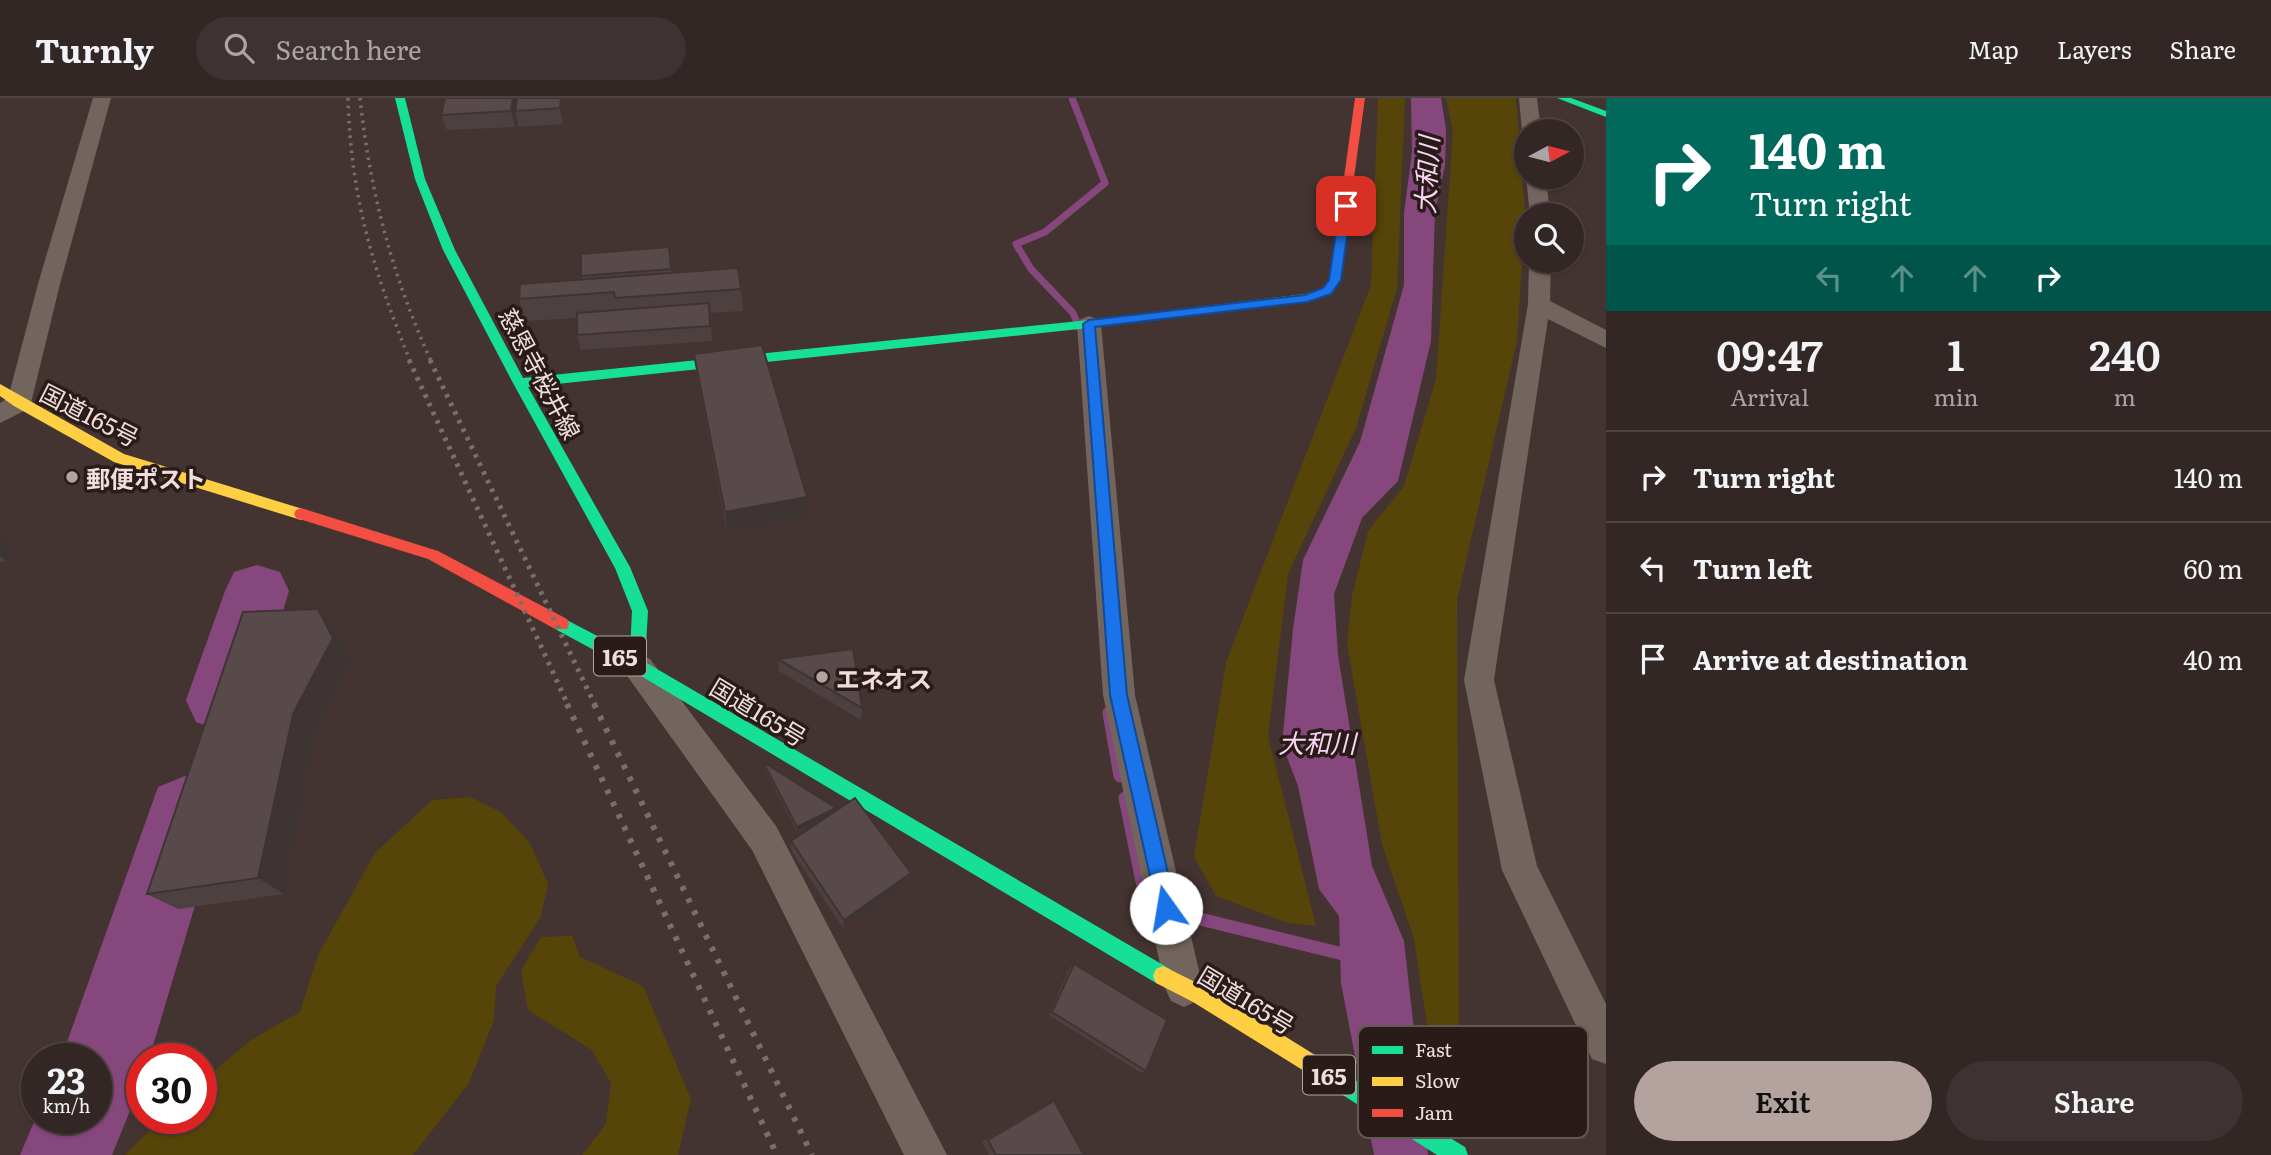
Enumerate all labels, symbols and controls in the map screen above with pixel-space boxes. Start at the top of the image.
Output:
search box [196,17,686,80]
text: Turnly [35,24,154,73]
icon: search [220,29,258,67]
text: Search here [276,29,421,68]
text: Map [1968,31,2019,66]
text: Layers [2057,31,2131,66]
text: Share [2169,31,2236,66]
text: 140 m [1749,111,1886,184]
north arrow [1514,119,1584,189]
map controls [1514,119,1584,273]
icon: right [1634,126,1725,217]
water label: 大和川 [1403,132,1447,215]
pin [1316,176,1376,236]
text: Turn right [1749,178,1911,226]
icon: arrive [1327,187,1365,225]
button: search [1514,203,1584,273]
icon: left [1810,259,1848,297]
icon: ahead [1883,259,1921,297]
icon: ahead [1956,259,1994,297]
icon: right [2029,259,2067,297]
street label: 慈恩寺桜井線 [492,301,590,445]
text: 09:47 [1716,322,1823,384]
text: 1 [1947,322,1965,384]
text: 240 [2089,322,2161,384]
street label: 国道165号 [34,374,146,454]
text: Arrival [1730,379,1809,413]
text: min [1933,379,1979,413]
text: m [2114,379,2136,413]
text: Turn right [1693,457,1835,496]
text: 140 m [2174,457,2243,496]
icon: right [1634,458,1672,496]
place label: 郵便ポスト [86,460,206,495]
marker: 郵便ポスト [64,469,80,485]
text: Turn left [1693,548,1812,587]
text: 60 m [2184,548,2243,587]
icon: left [1634,549,1672,587]
road number: 165 [594,636,646,676]
text: Arrive at destination [1693,639,1968,678]
text: 40 m [2183,639,2243,678]
icon: arrive [1634,640,1672,678]
place label: エネオス [836,660,932,695]
street label: 国道165号 [704,668,814,754]
marker: エネオス [814,669,830,685]
water label: 大和川 [1278,722,1359,761]
position arrow [1129,871,1203,945]
street label: 国道165号 [1192,956,1302,1042]
legend [1358,1026,1588,1138]
text: Fast [1415,1035,1452,1063]
speed limit sign: 30 [126,1043,217,1134]
text: 23 [47,1053,86,1105]
road number: 165 [1303,1056,1355,1094]
button: Exit [1634,1061,1932,1141]
button: Share [1946,1061,2243,1141]
text: Slow [1415,1066,1460,1094]
text: km/h [43,1092,90,1119]
text: Jam [1415,1098,1453,1126]

